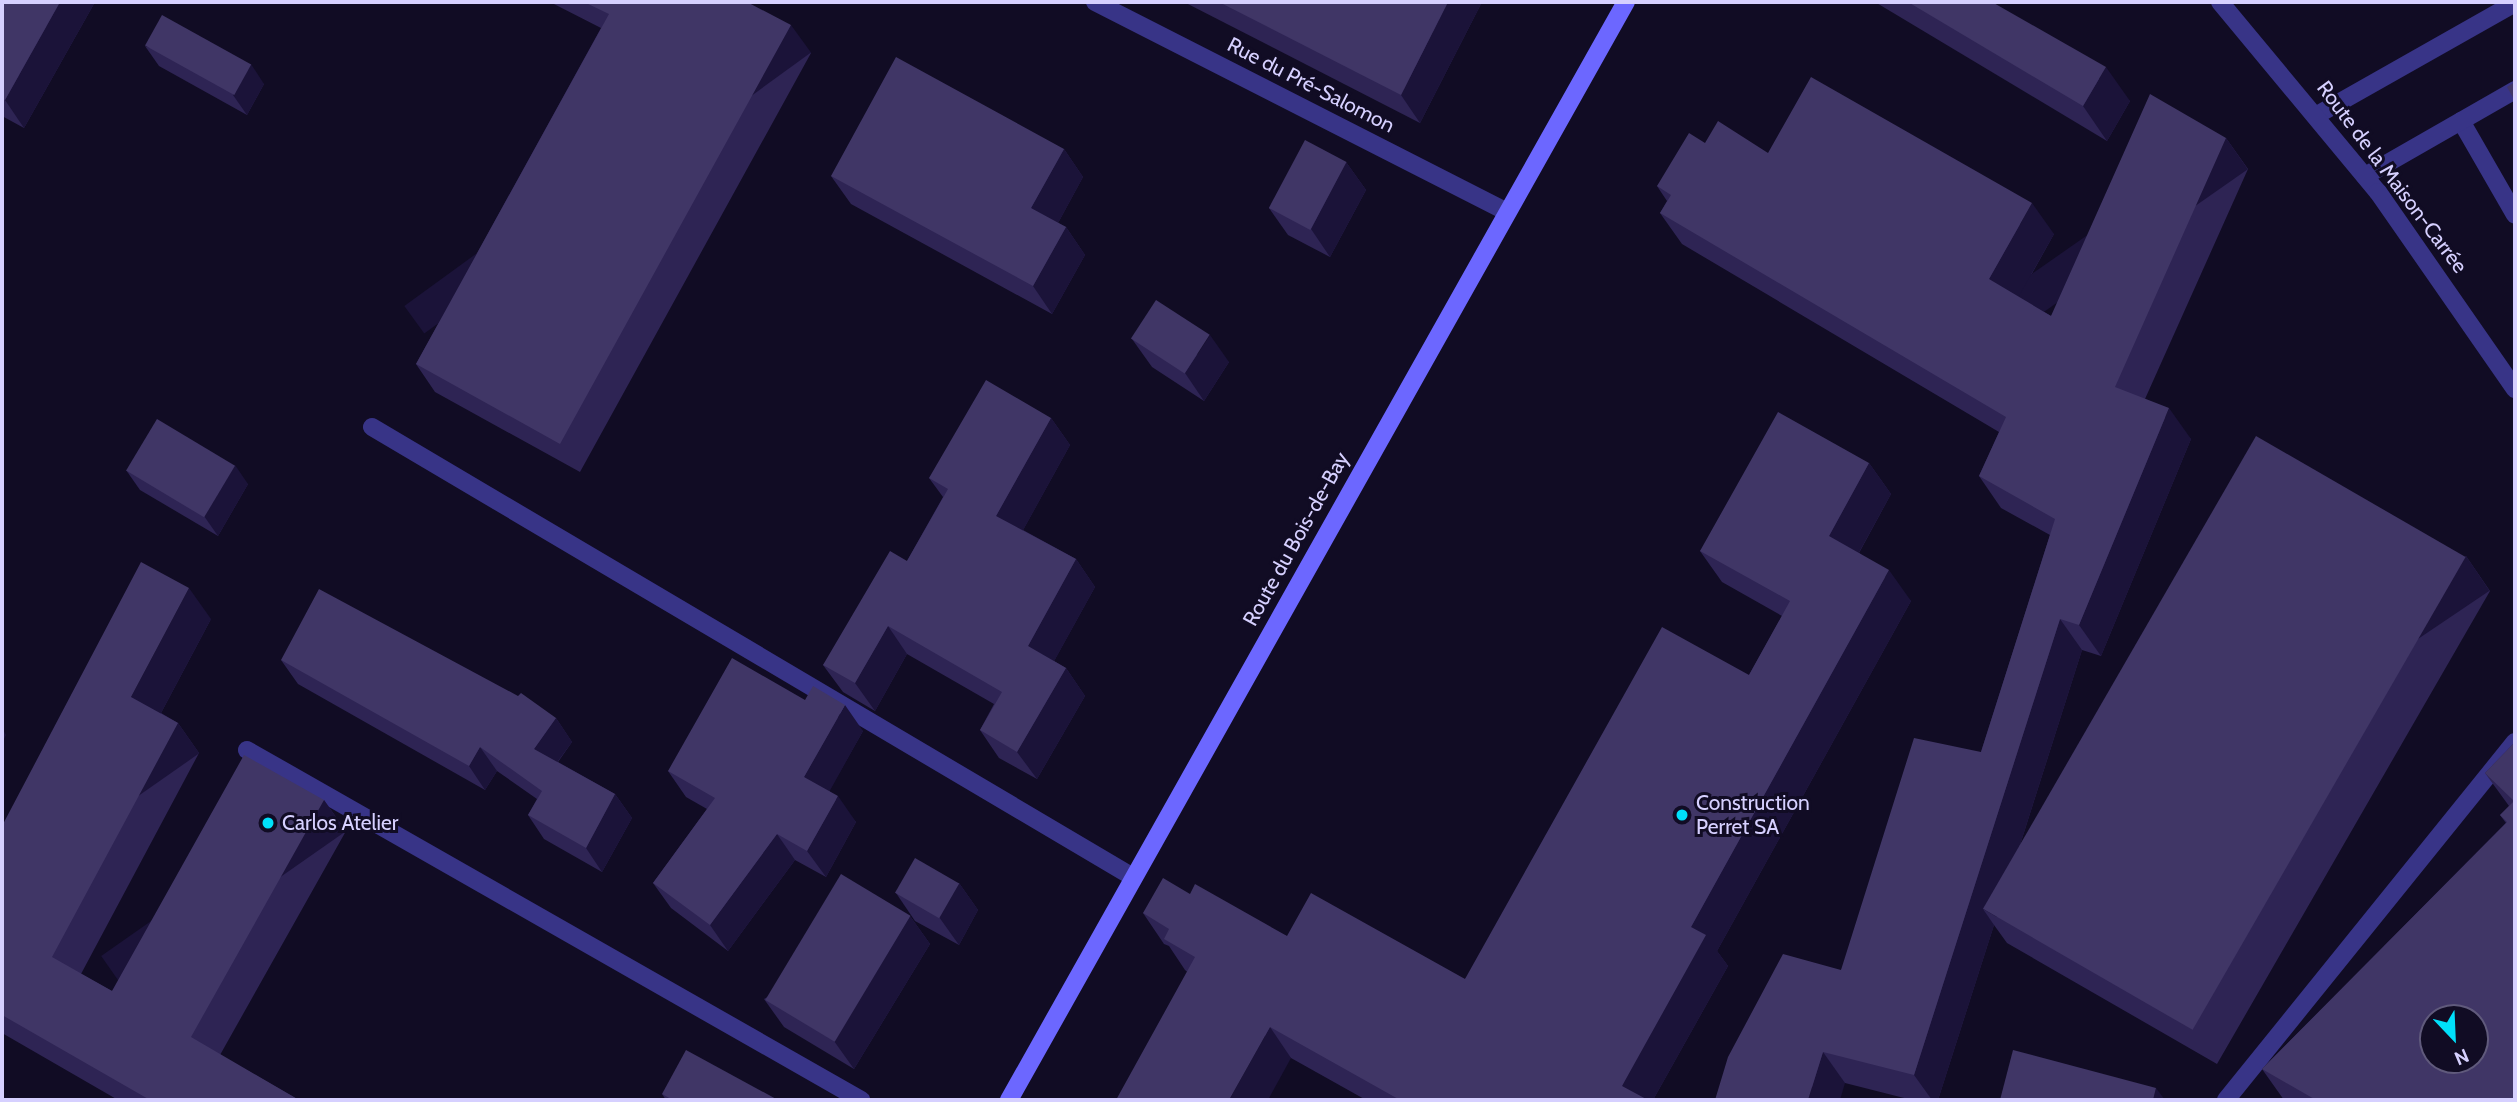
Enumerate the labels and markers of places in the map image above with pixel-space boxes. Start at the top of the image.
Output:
place label: Construction Perret SA [1696,790,1810,840]
marker: Construction Perret SA [1674,807,1690,823]
place label: Carlos Atelier [282,810,398,836]
marker: Carlos Atelier [260,815,276,831]

